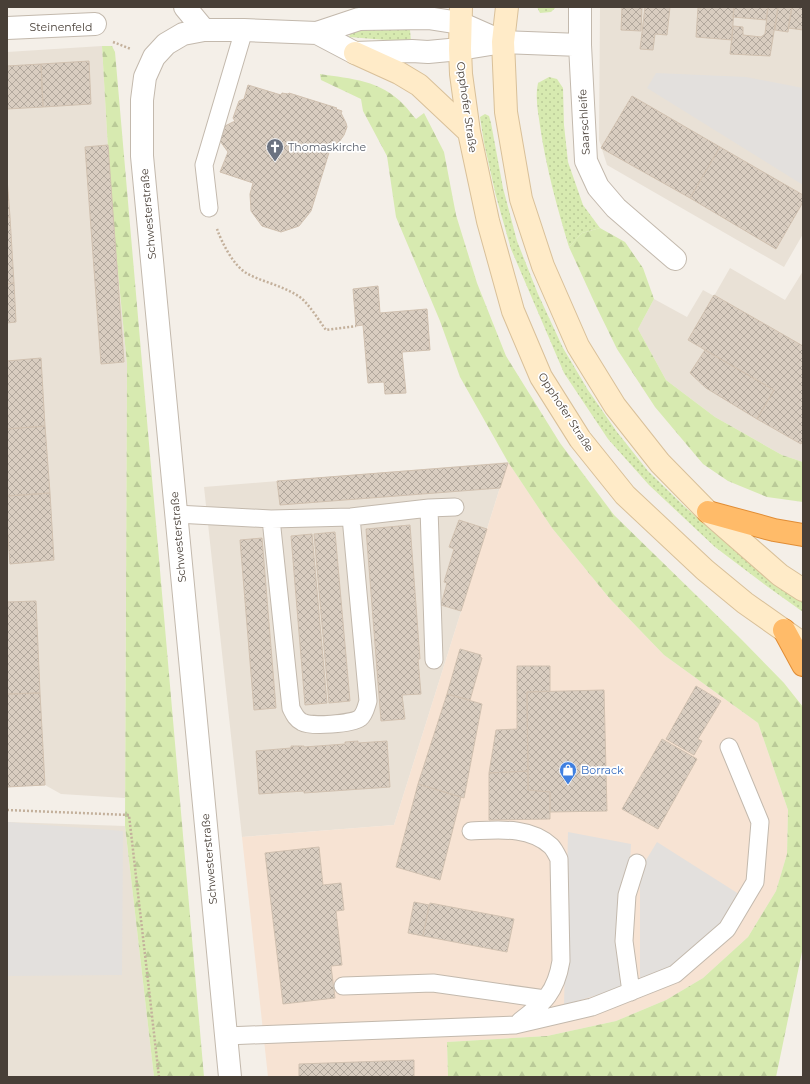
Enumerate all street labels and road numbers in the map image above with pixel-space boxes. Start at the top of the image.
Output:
street label: Steinenfeld [30,20,92,34]
street label: Opphofer Straße [454,61,480,154]
street label: Saarschleife [575,88,593,155]
street label: Schwesterstraße [137,168,159,260]
street label: Opphofer Straße [535,370,597,455]
street label: Schwesterstraße [167,491,189,583]
street label: Schwesterstraße [198,813,220,905]

